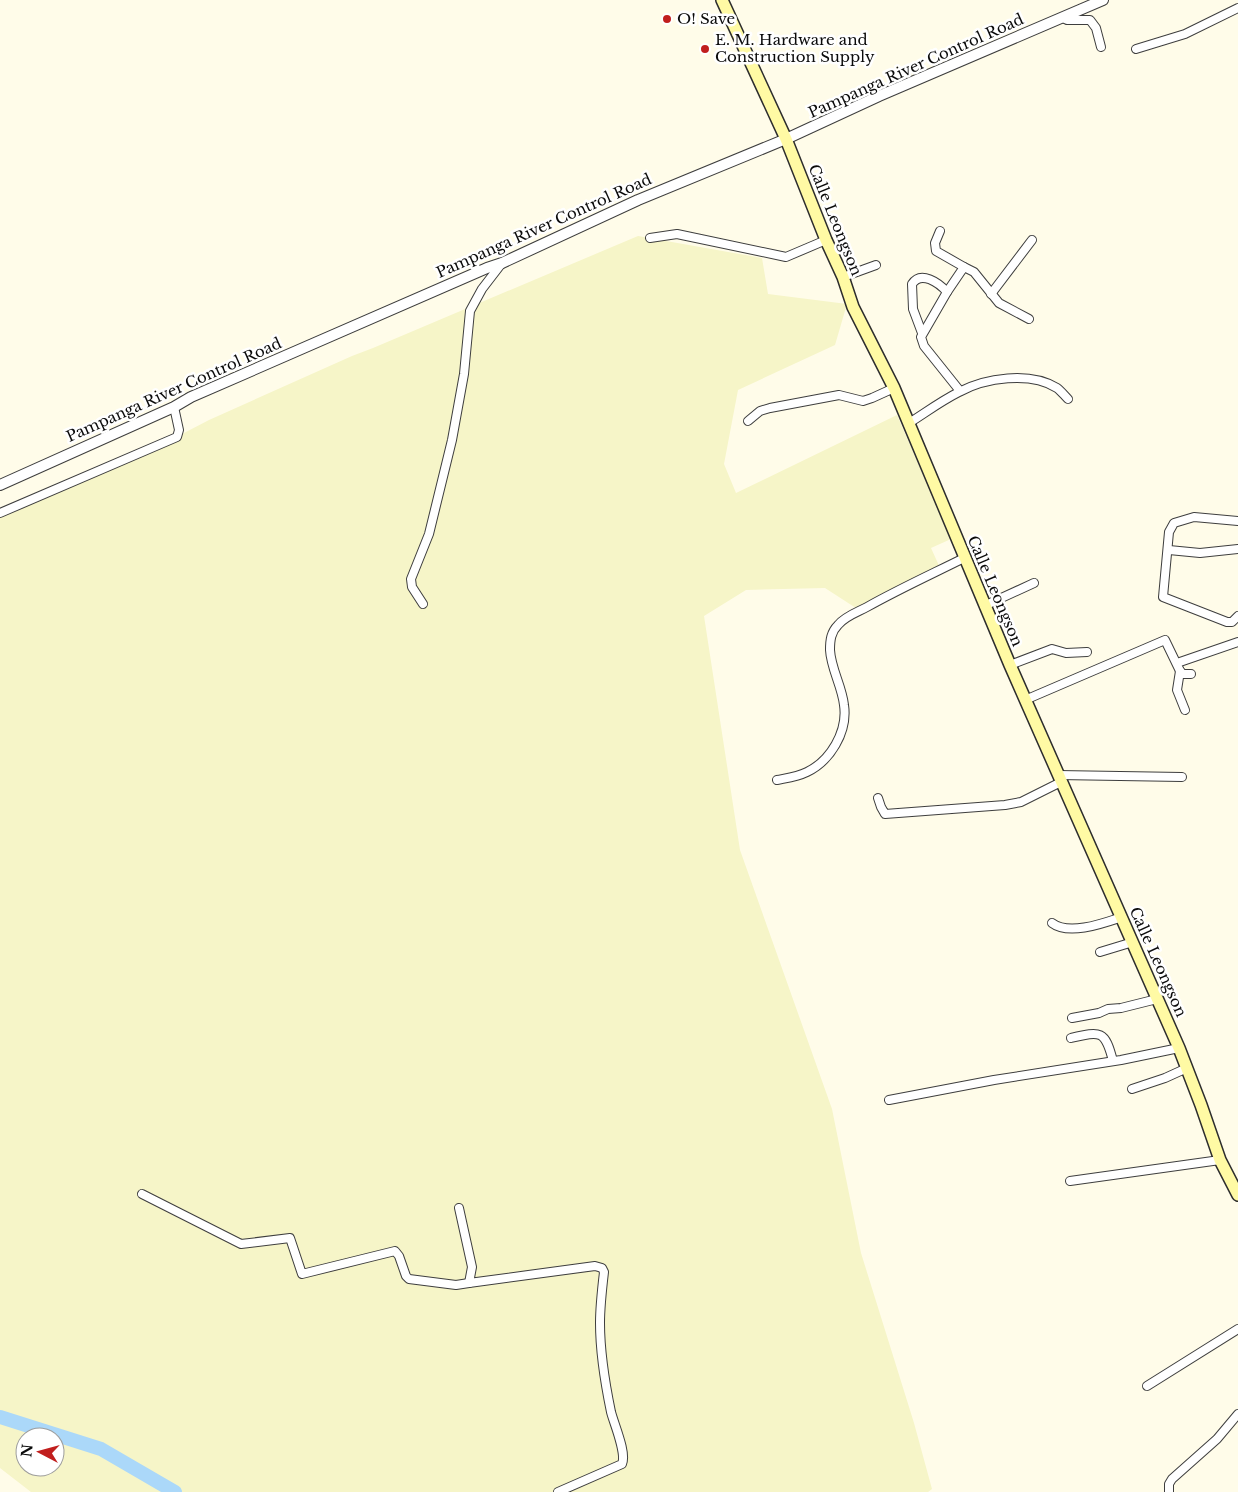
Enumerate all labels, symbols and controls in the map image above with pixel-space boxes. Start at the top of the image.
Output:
place label: O! Save [677,9,735,28]
street label: Pampanga River Control Road [805,9,1026,122]
marker: O! Save [661,13,673,25]
place label: E. M. Hardware and Construction Supply [715,30,875,66]
marker: E. M. Hardware and Construction Supply [699,43,711,55]
street label: Calle Leongson [804,161,866,278]
street label: Pampanga River Control Road [433,169,654,282]
street label: Pampanga River Control Road [63,333,284,446]
street label: Calle Leongson [964,533,1027,649]
street label: Calle Leongson [1126,904,1191,1020]
north arrow [15,1427,65,1477]
text: N [17,1443,37,1458]

